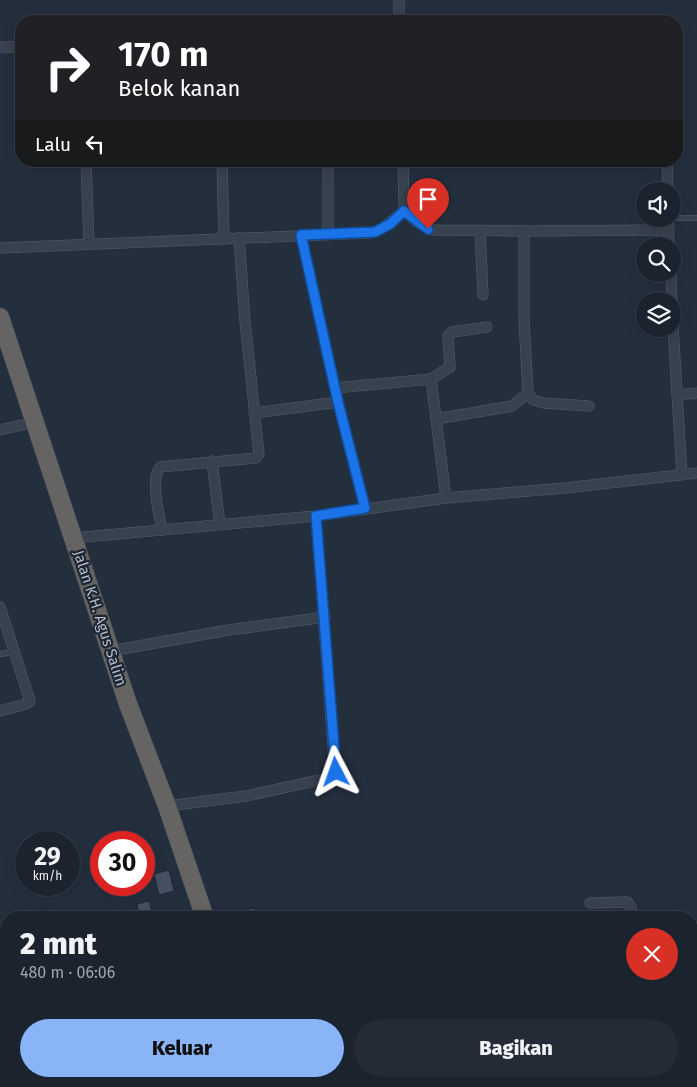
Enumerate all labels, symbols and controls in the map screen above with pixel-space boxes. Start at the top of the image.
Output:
text: 170 m [118,33,209,75]
icon: right [35,35,100,100]
text: Belok kanan [118,75,240,102]
icon: left [81,130,109,158]
text: Lalu [35,133,71,156]
pin [407,178,449,229]
map controls [636,182,681,337]
button: sound [636,182,681,227]
icon: arrive [414,185,442,213]
button: search [636,237,681,282]
button: layers [636,292,681,337]
street label: Jalan K.H. Agus Salim [70,548,130,688]
position arrow [309,745,361,797]
speed limit sign: 30 [90,831,155,896]
text: 29 [34,842,61,872]
text: km/h [33,869,62,883]
text: 2 mnt [20,926,97,962]
button: close [626,928,678,980]
text: 480 m · 06:06 [20,963,115,982]
button: Keluar [20,1019,344,1077]
button: Bagikan [354,1019,678,1077]

